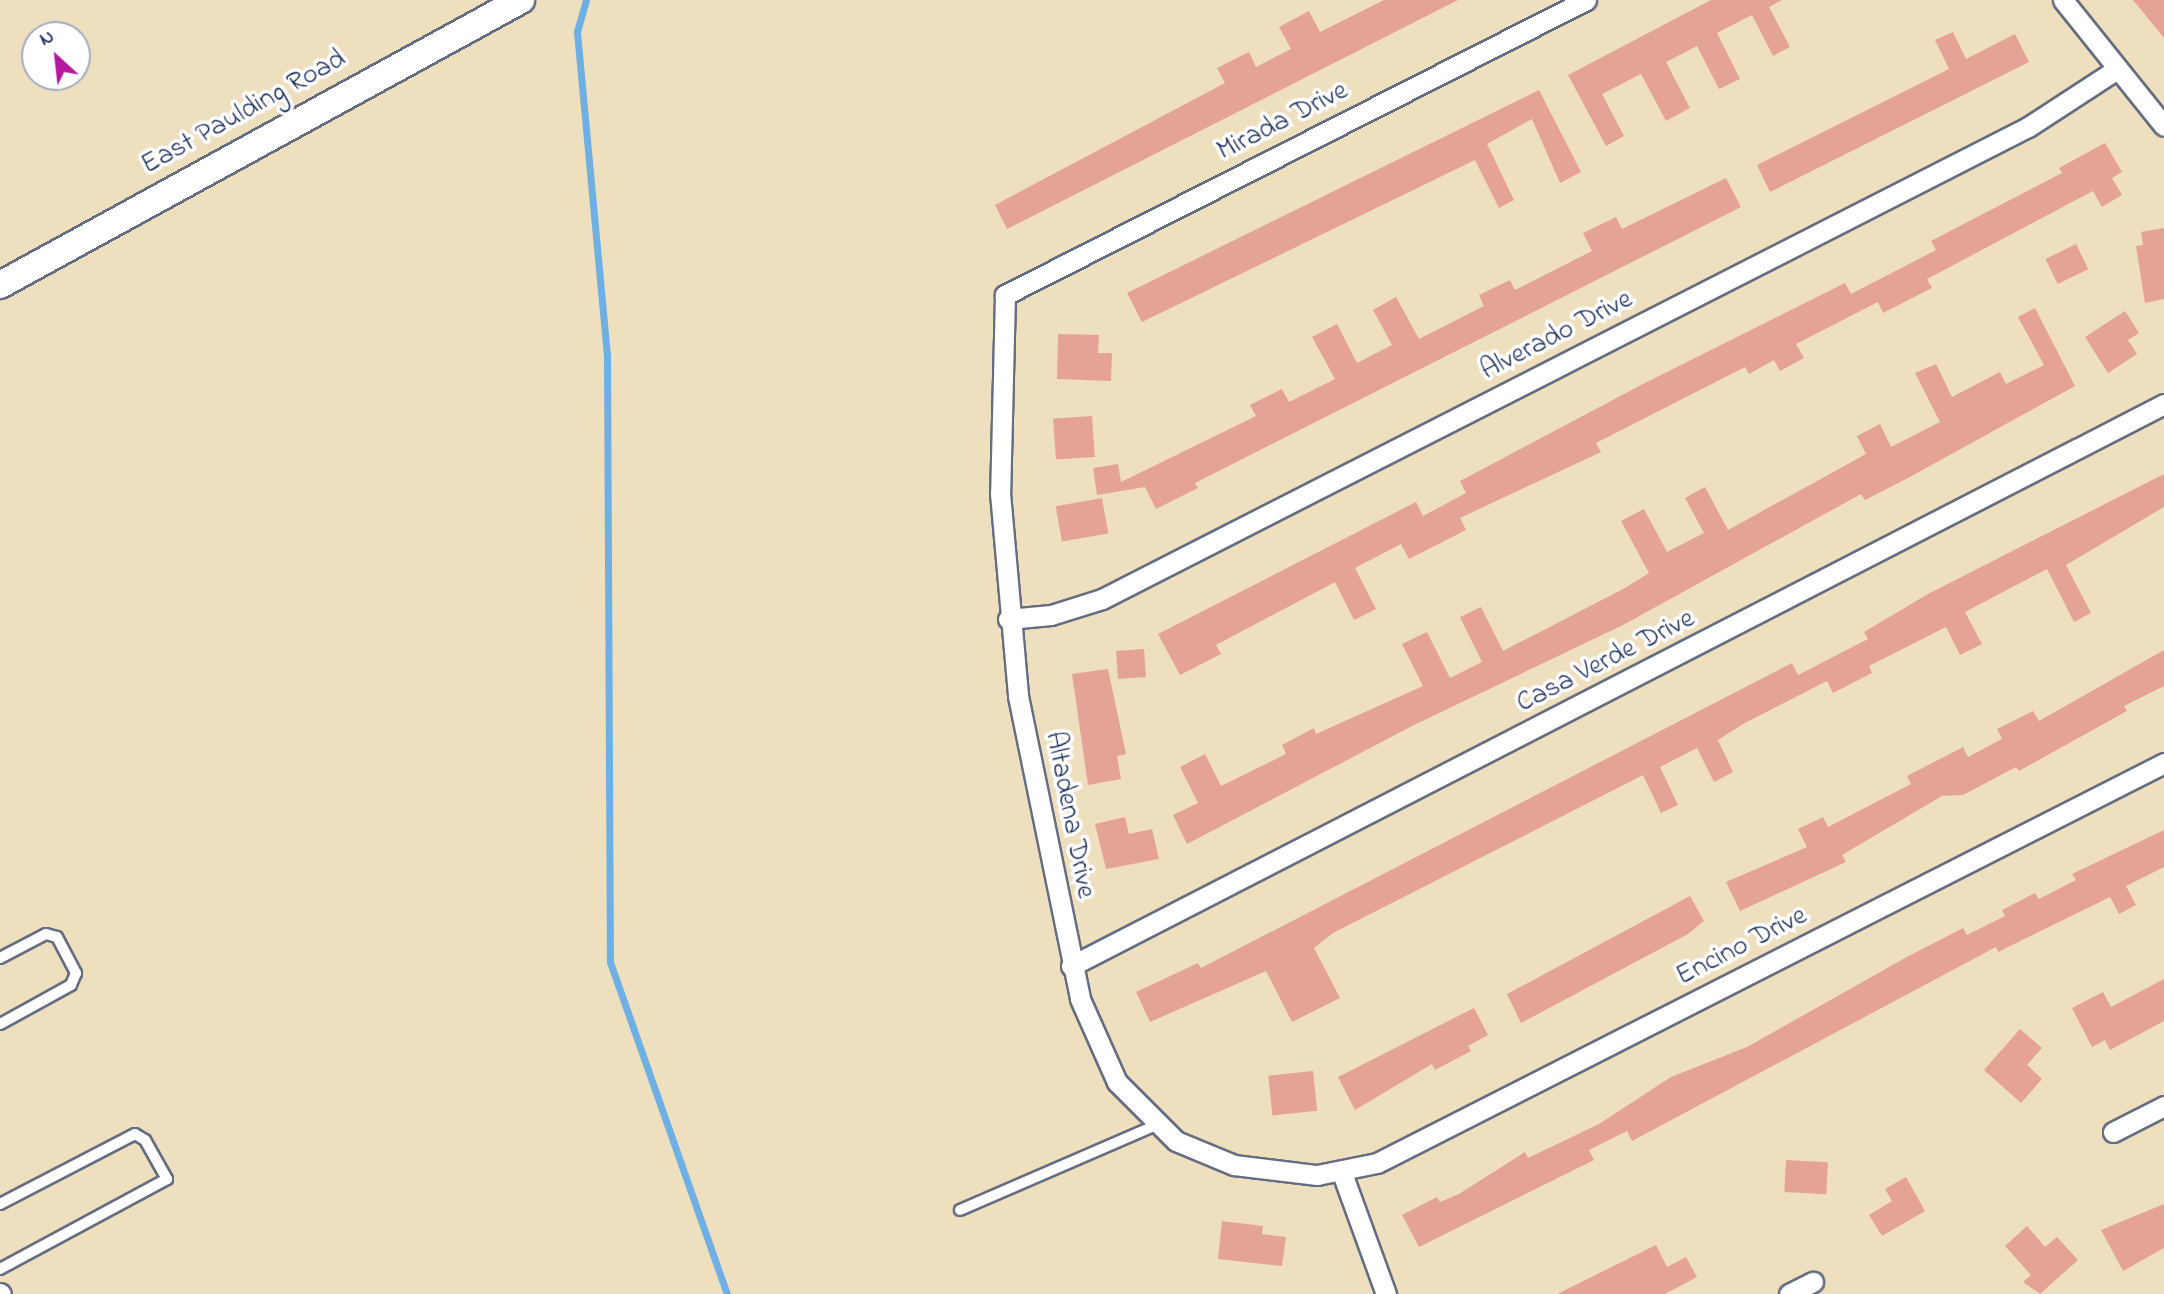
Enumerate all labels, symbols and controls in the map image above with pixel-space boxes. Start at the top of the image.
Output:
north arrow [21,21,91,91]
text: N [35,24,59,54]
street label: East Paulding Road [136,43,352,183]
street label: Mirada Drive [1212,75,1354,169]
street label: Alverado Drive [1476,283,1638,389]
street label: Casa Verde Drive [1512,603,1700,721]
street label: Altadena Drive [1036,729,1102,901]
street label: Encino Drive [1671,900,1813,994]

